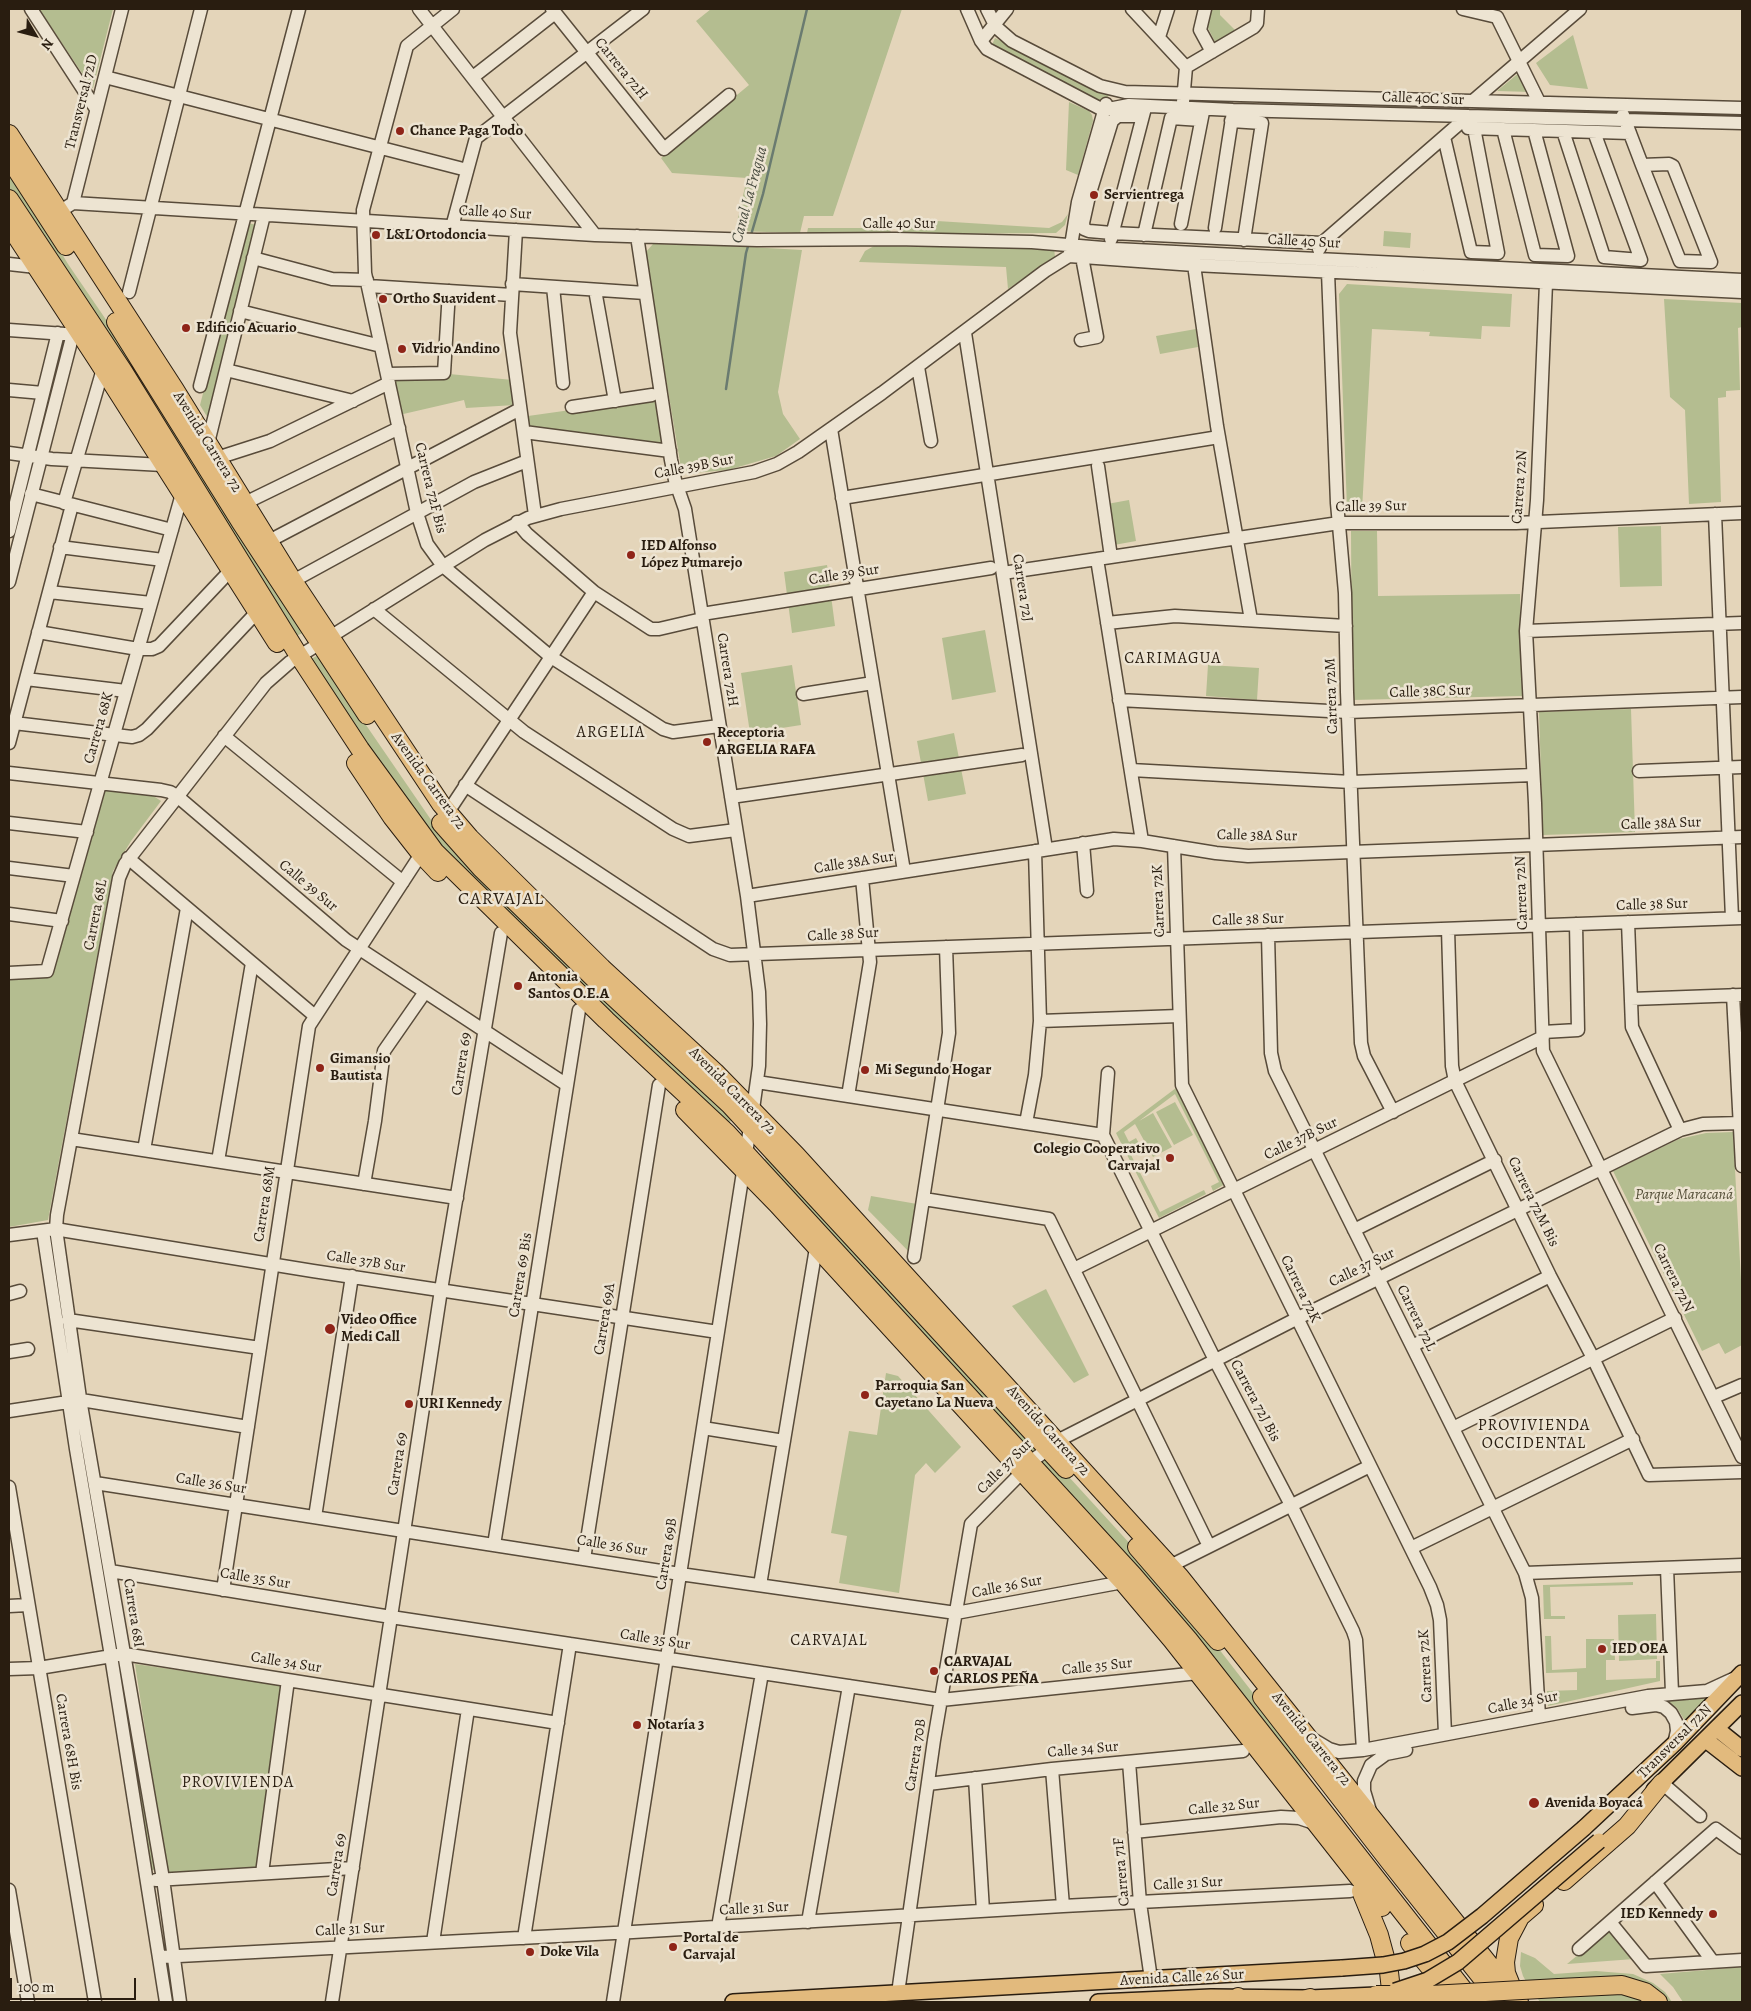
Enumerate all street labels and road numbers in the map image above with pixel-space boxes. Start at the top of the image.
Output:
street label: Carrera 72H [590,34,652,104]
street label: Transversal 72D [62,53,102,151]
street label: Calle 40C Sur [1382,89,1464,109]
street label: Calle 40 Sur [458,202,532,224]
street label: Calle 40 Sur [863,215,935,233]
street label: Calle 40 Sur [1267,231,1341,253]
street label: Avenida Carrera 72 [169,388,245,496]
street label: Carrera 72F Bis [410,441,450,535]
street label: Carrera 72N [1508,449,1532,525]
street label: Calle 39B Sur [653,451,735,483]
street label: Calle 39 Sur [1335,497,1407,517]
street label: Carrera 72J [1008,553,1036,623]
street label: Calle 39 Sur [807,561,881,589]
street label: Carrera 72H [712,632,742,708]
street label: Carrera 72M [1322,658,1342,734]
street label: Calle 38C Sur [1389,682,1471,702]
street label: Carrera 68K [80,690,118,766]
street label: Avenida Carrera 72 [387,729,469,833]
street label: Calle 38A Sur [1620,814,1702,834]
street label: Calle 38A Sur [1217,826,1297,846]
street label: Calle 38A Sur [813,848,895,878]
street label: Calle 39 Sur [275,856,341,916]
street label: Carrera 72N [1512,856,1532,930]
street label: Carrera 72K [1149,864,1169,938]
street label: Carrera 68L [80,878,112,952]
street label: Calle 38 Sur [1616,895,1688,915]
street label: Calle 38 Sur [1212,910,1284,930]
street label: Calle 38 Sur [807,924,879,946]
street label: Carrera 69 [448,1031,476,1097]
street label: Avenida Carrera 72 [685,1044,779,1138]
street label: Calle 37B Sur [1261,1113,1341,1165]
street label: Carrera 72M Bis [1503,1154,1563,1250]
street label: Carrera 68M [250,1165,280,1243]
street label: Carrera 69 Bis [505,1231,537,1319]
street label: Carrera 72N [1649,1241,1697,1315]
street label: Calle 37 Sur [1326,1244,1398,1292]
street label: Calle 37B Sur [325,1247,407,1277]
street label: Carrera 72K [1276,1252,1324,1326]
street label: Carrera 69A [590,1282,620,1356]
street label: Carrera 72L [1392,1282,1440,1354]
street label: Carrera 72J Bis [1226,1357,1284,1445]
street label: Avenida Carrera 72 [1003,1382,1093,1480]
street label: Carrera 69 [384,1431,412,1497]
street label: Calle 37 Sur [974,1436,1036,1498]
street label: Calle 36 Sur [174,1470,248,1498]
street label: Carrera 69B [652,1517,682,1591]
street label: Calle 36 Sur [575,1532,649,1560]
street label: Calle 35 Sur [219,1565,291,1593]
street label: Calle 36 Sur [970,1571,1044,1603]
street label: Carrera 68I [119,1577,147,1649]
street label: Calle 35 Sur [619,1626,691,1654]
street label: Carrera 72K [1415,1629,1437,1703]
street label: Calle 34 Sur [249,1649,323,1677]
street label: Calle 35 Sur [1061,1654,1133,1680]
street label: Calle 34 Sur [1486,1687,1560,1719]
street label: Avenida Carrera 72 [1268,1688,1354,1790]
street label: Carrera 68H Bis [51,1692,85,1792]
street label: Transversal 72N [1634,1701,1716,1783]
street label: Carrera 70B [901,1717,931,1793]
street label: Calle 34 Sur [1047,1738,1119,1762]
street label: Calle 32 Sur [1187,1794,1261,1820]
street label: Carrera 69 [323,1832,351,1898]
street label: Carrera 71F [1110,1837,1134,1907]
street label: Calle 31 Sur [1153,1873,1223,1895]
street label: Calle 31 Sur [719,1898,789,1920]
street label: Calle 31 Sur [315,1919,385,1941]
street label: Avenida Calle 26 Sur [1119,1966,1245,1990]

